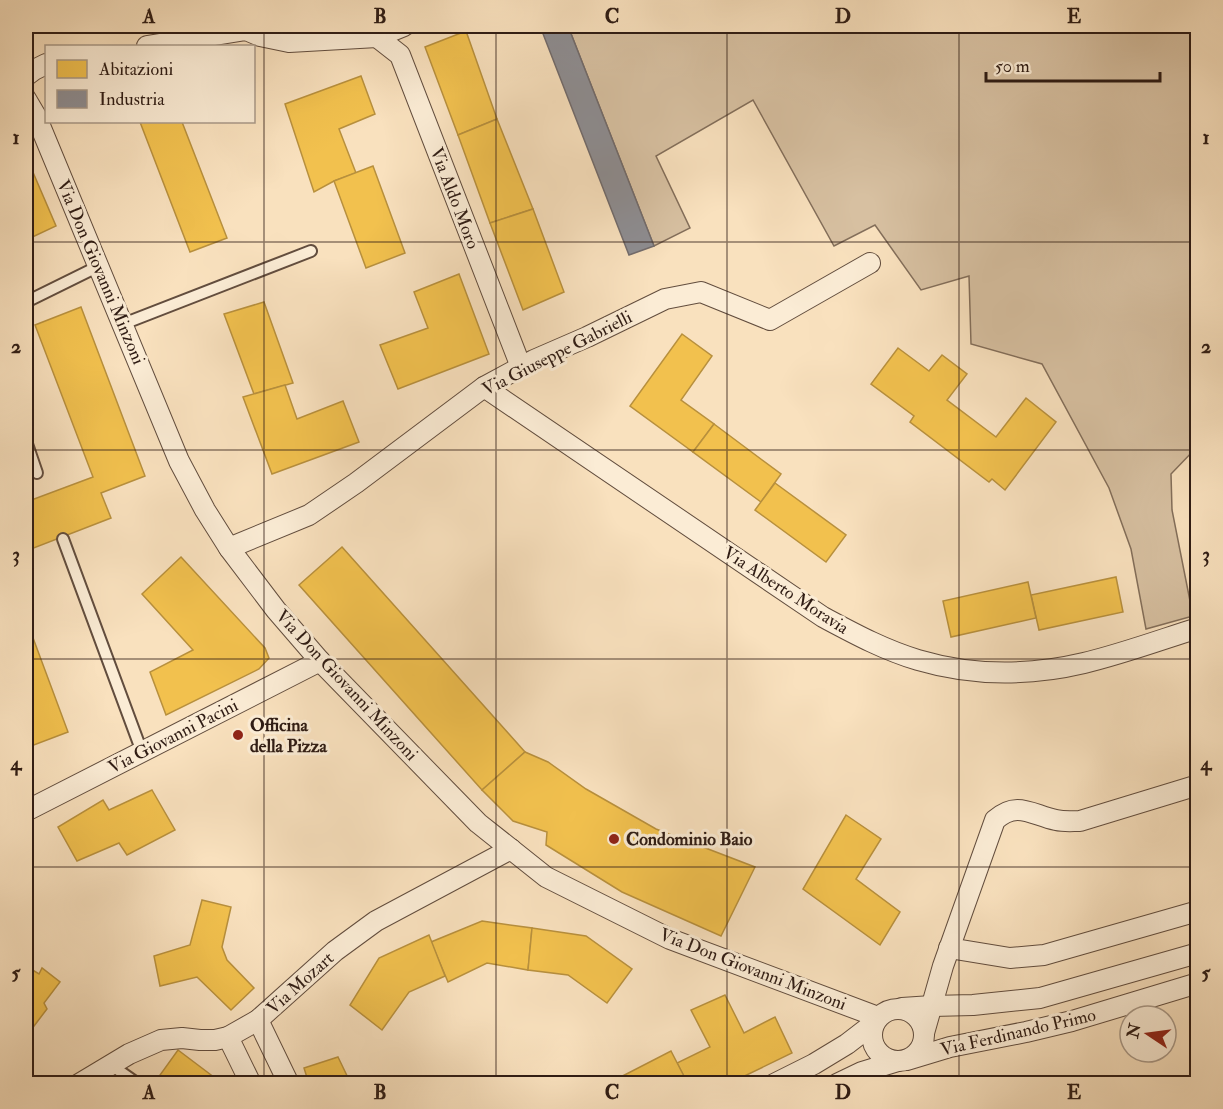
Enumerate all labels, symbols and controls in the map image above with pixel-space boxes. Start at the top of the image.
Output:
text: A [142,4,156,29]
text: B [373,4,387,29]
text: C [605,4,619,29]
text: D [835,4,851,29]
text: E [1067,4,1082,29]
legend [45,45,255,123]
scale bar [986,45,1160,83]
text: 50 m [995,55,1030,78]
text: Abitazioni [98,58,173,81]
text: Industria [99,88,165,111]
text: 1 [12,125,20,150]
text: 1 [1202,125,1210,150]
street label: Via Aldo Moro [425,144,485,253]
street label: Via Don Giovanni Minzoni [51,176,150,368]
street label: Via Giuseppe Gabrielli [478,306,636,401]
text: 2 [11,334,21,359]
text: 2 [1201,334,1211,359]
street label: Via Alberto Moravia [718,541,853,640]
text: 3 [12,542,20,567]
text: 3 [1202,542,1210,567]
street label: Via Don Giovanni Minzoni [271,605,423,766]
street label: Via Giovanni Pacini [104,694,242,779]
place label: Officina della Pizza [250,714,327,758]
marker: Officina della Pizza [231,728,245,742]
text: 4 [10,751,23,776]
text: 4 [1200,751,1213,776]
place label: Condominio Baio [626,828,753,851]
marker: Condominio Baio [607,832,621,846]
street label: Via Don Giovanni Minzoni [656,923,850,1016]
street label: Via Mozart [262,947,339,1020]
text: 5 [12,960,22,985]
text: 5 [1202,960,1212,985]
street label: Via Ferdinando Primo [938,1003,1098,1062]
north arrow [1118,1004,1178,1064]
text: N [1123,1021,1146,1041]
text: A [142,1080,156,1105]
text: B [373,1080,387,1105]
text: C [605,1080,619,1105]
text: D [835,1080,851,1105]
text: E [1067,1080,1082,1105]

